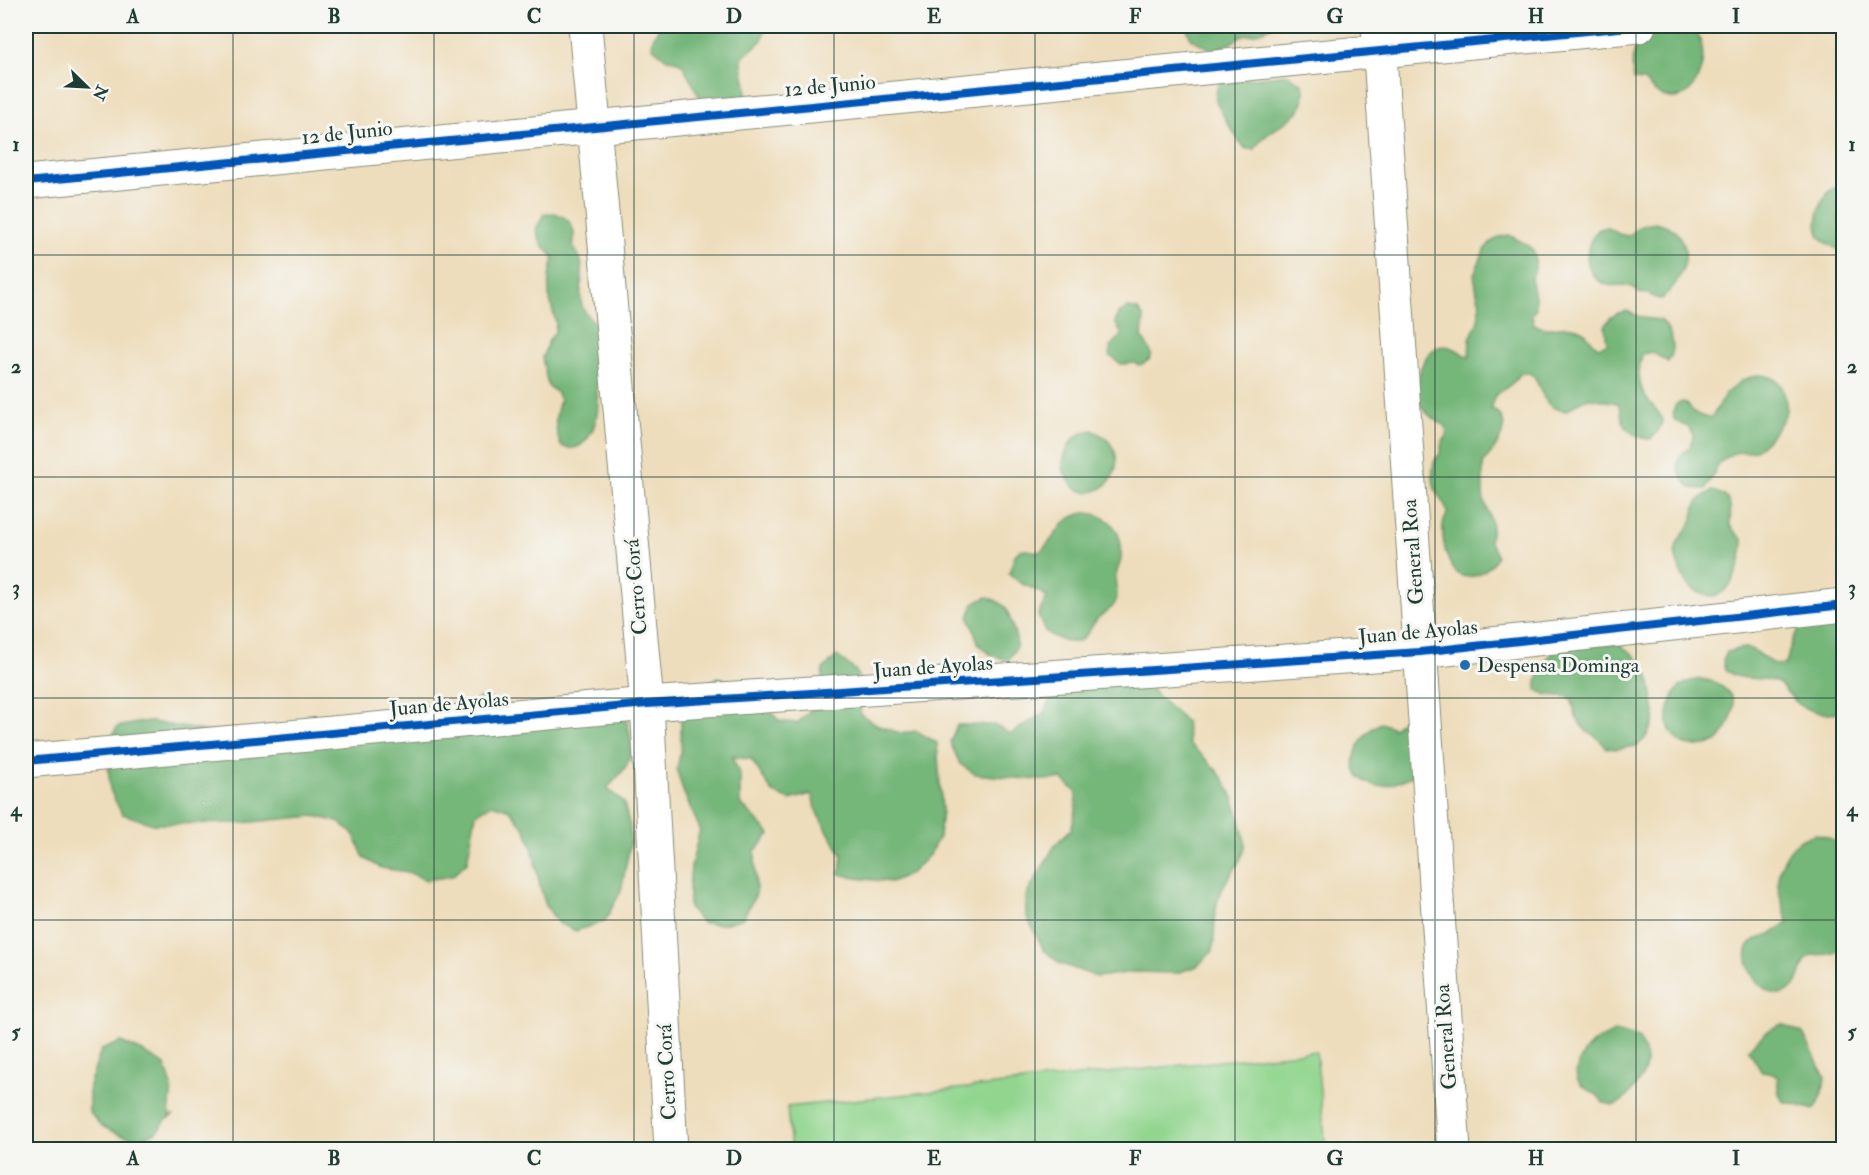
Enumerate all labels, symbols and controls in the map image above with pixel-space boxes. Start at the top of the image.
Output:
text: A [126,4,140,29]
text: B [327,4,341,29]
text: C [527,4,541,29]
text: D [726,4,742,29]
text: E [927,4,942,29]
text: F [1129,4,1142,29]
text: G [1327,4,1344,29]
text: H [1528,4,1544,29]
text: I [1732,4,1740,29]
north arrow [57,57,117,117]
street label: 12 de Junio [783,69,877,103]
text: N [87,81,112,104]
street label: 12 de Junio [300,115,394,151]
text: 1 [12,132,20,157]
text: 1 [1848,132,1856,157]
text: 2 [11,354,21,379]
text: 2 [1847,354,1857,379]
street label: General Roa [1396,498,1430,606]
street label: Cerro Corá [618,538,654,636]
text: 3 [12,575,20,600]
text: 3 [1848,575,1856,600]
street label: Juan de Ayolas [1356,613,1479,651]
street label: Juan de Ayolas [871,649,994,685]
place label: Despensa Dominga [1477,652,1640,679]
marker: Despensa Dominga [1458,658,1472,672]
street label: Juan de Ayolas [387,685,510,723]
text: 4 [10,797,23,822]
text: 4 [1846,797,1859,822]
street label: General Roa [1429,983,1463,1091]
text: 5 [12,1019,22,1044]
text: 5 [1848,1019,1858,1044]
street label: Cerro Corá [651,1023,683,1121]
text: A [126,1146,140,1171]
text: B [327,1146,341,1171]
text: C [527,1146,541,1171]
text: D [726,1146,742,1171]
text: E [927,1146,942,1171]
text: F [1129,1146,1142,1171]
text: G [1327,1146,1344,1171]
text: H [1528,1146,1544,1171]
text: I [1732,1146,1740,1171]

